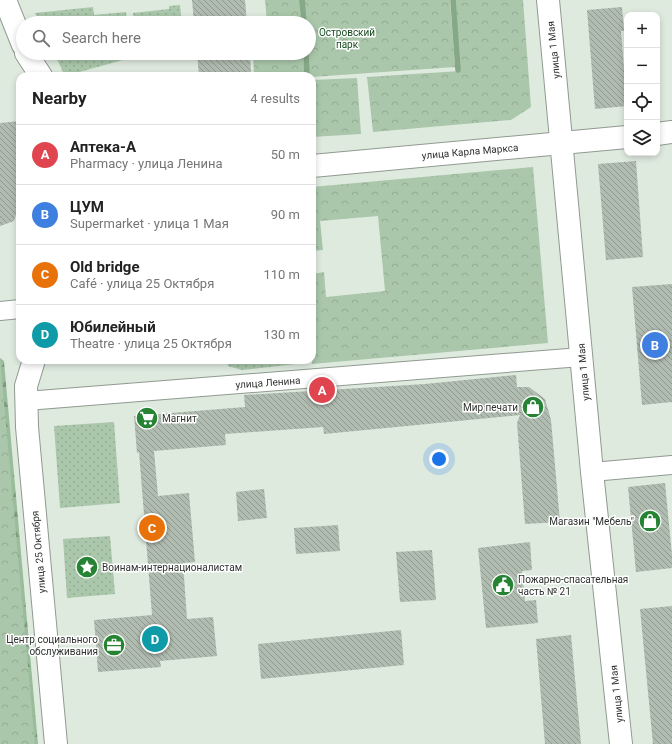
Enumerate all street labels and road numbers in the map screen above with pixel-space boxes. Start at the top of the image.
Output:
street label: улица 1 Мая [545,21,562,79]
street label: улица Карла Маркса [421,142,519,161]
street label: улица 1 Мая [576,343,591,401]
street label: улица Ленина [235,375,301,390]
street label: улица 25 Октября [29,510,48,594]
street label: улица 1 Мая [608,665,625,723]

